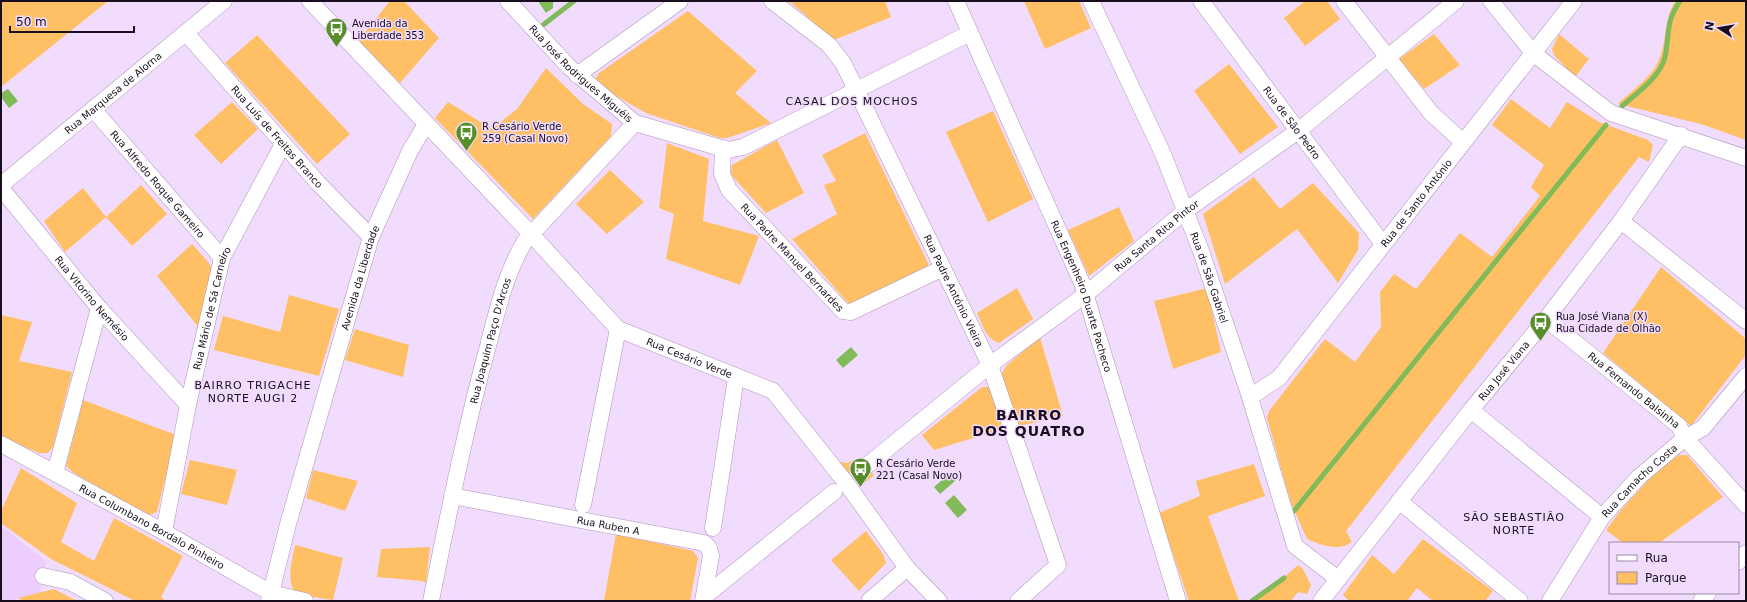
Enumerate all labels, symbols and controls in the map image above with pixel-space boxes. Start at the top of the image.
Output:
scale bar [10,8,134,34]
north arrow [1699,8,1739,48]
text: 50 m [16,15,47,29]
bus stop icon: Avenida da Liberdade 353 [323,16,349,49]
place label: Avenida da Liberdade 353 [352,18,424,41]
text: N [1702,20,1717,32]
street label: Rua José Rodrigues Miguéis [527,23,635,124]
street label: Rua Marquesa de Alorna [63,50,164,136]
street label: Rua Luís de Freitas Branco [229,84,325,190]
street label: Rua de São Pedro [1261,84,1322,161]
district label: CASAL DOS MOCHOS [786,95,918,108]
bus stop icon: R Cesário Verde 259 (Casal Novo) [454,119,480,152]
place label: R Cesário Verde 259 (Casal Novo) [482,121,568,144]
street label: Rua Alfredo Roque Gameiro [108,128,207,240]
street label: Rua de Santo António [1379,157,1454,249]
street label: Rua Santa Rita Pintor [1112,197,1202,274]
street label: Rua Padre Manuel Bernardes [739,201,846,314]
street label: Rua Engenheiro Duarte Pacheco [1049,218,1114,373]
street label: Avenida da Liberdade [339,224,382,331]
street label: Rua de São Gabriel [1188,230,1230,325]
street label: Rua Padre António Vieira [921,233,985,349]
street label: Rua Mário de Sá Carneiro [191,245,233,371]
street label: Rua Vitorino Nemésio [53,254,131,343]
street label: Rua Joaquim Paço D'Arcos [468,276,513,405]
bus stop icon: Rua José Viana (X) Rua Cidade de Olhão [1527,309,1553,342]
place label: Rua José Viana (X) Rua Cidade de Olhão [1556,311,1661,334]
street label: Rua Cesário Verde [645,336,734,380]
street label: Rua José Viana [1476,339,1532,403]
street label: Rua Fernando Balsinha [1586,350,1682,430]
district label: BAIRRO TRIGACHE NORTE AUGI 2 [194,379,312,405]
district label: BAIRRO DOS QUATRO [972,407,1086,439]
street label: Rua Camacho Costa [1600,442,1680,520]
bus stop icon: R Cesário Verde 221 (Casal Novo) [847,456,873,489]
place label: R Cesário Verde 221 (Casal Novo) [876,458,962,481]
street label: Rua Columbano Bordalo Pinheiro [77,482,226,571]
district label: SÃO SEBASTIÃO NORTE [1463,511,1565,537]
street label: Rua Ruben A [576,514,641,537]
legend [1609,542,1739,594]
text: Rua [1645,551,1668,565]
text: Parque [1645,571,1686,585]

